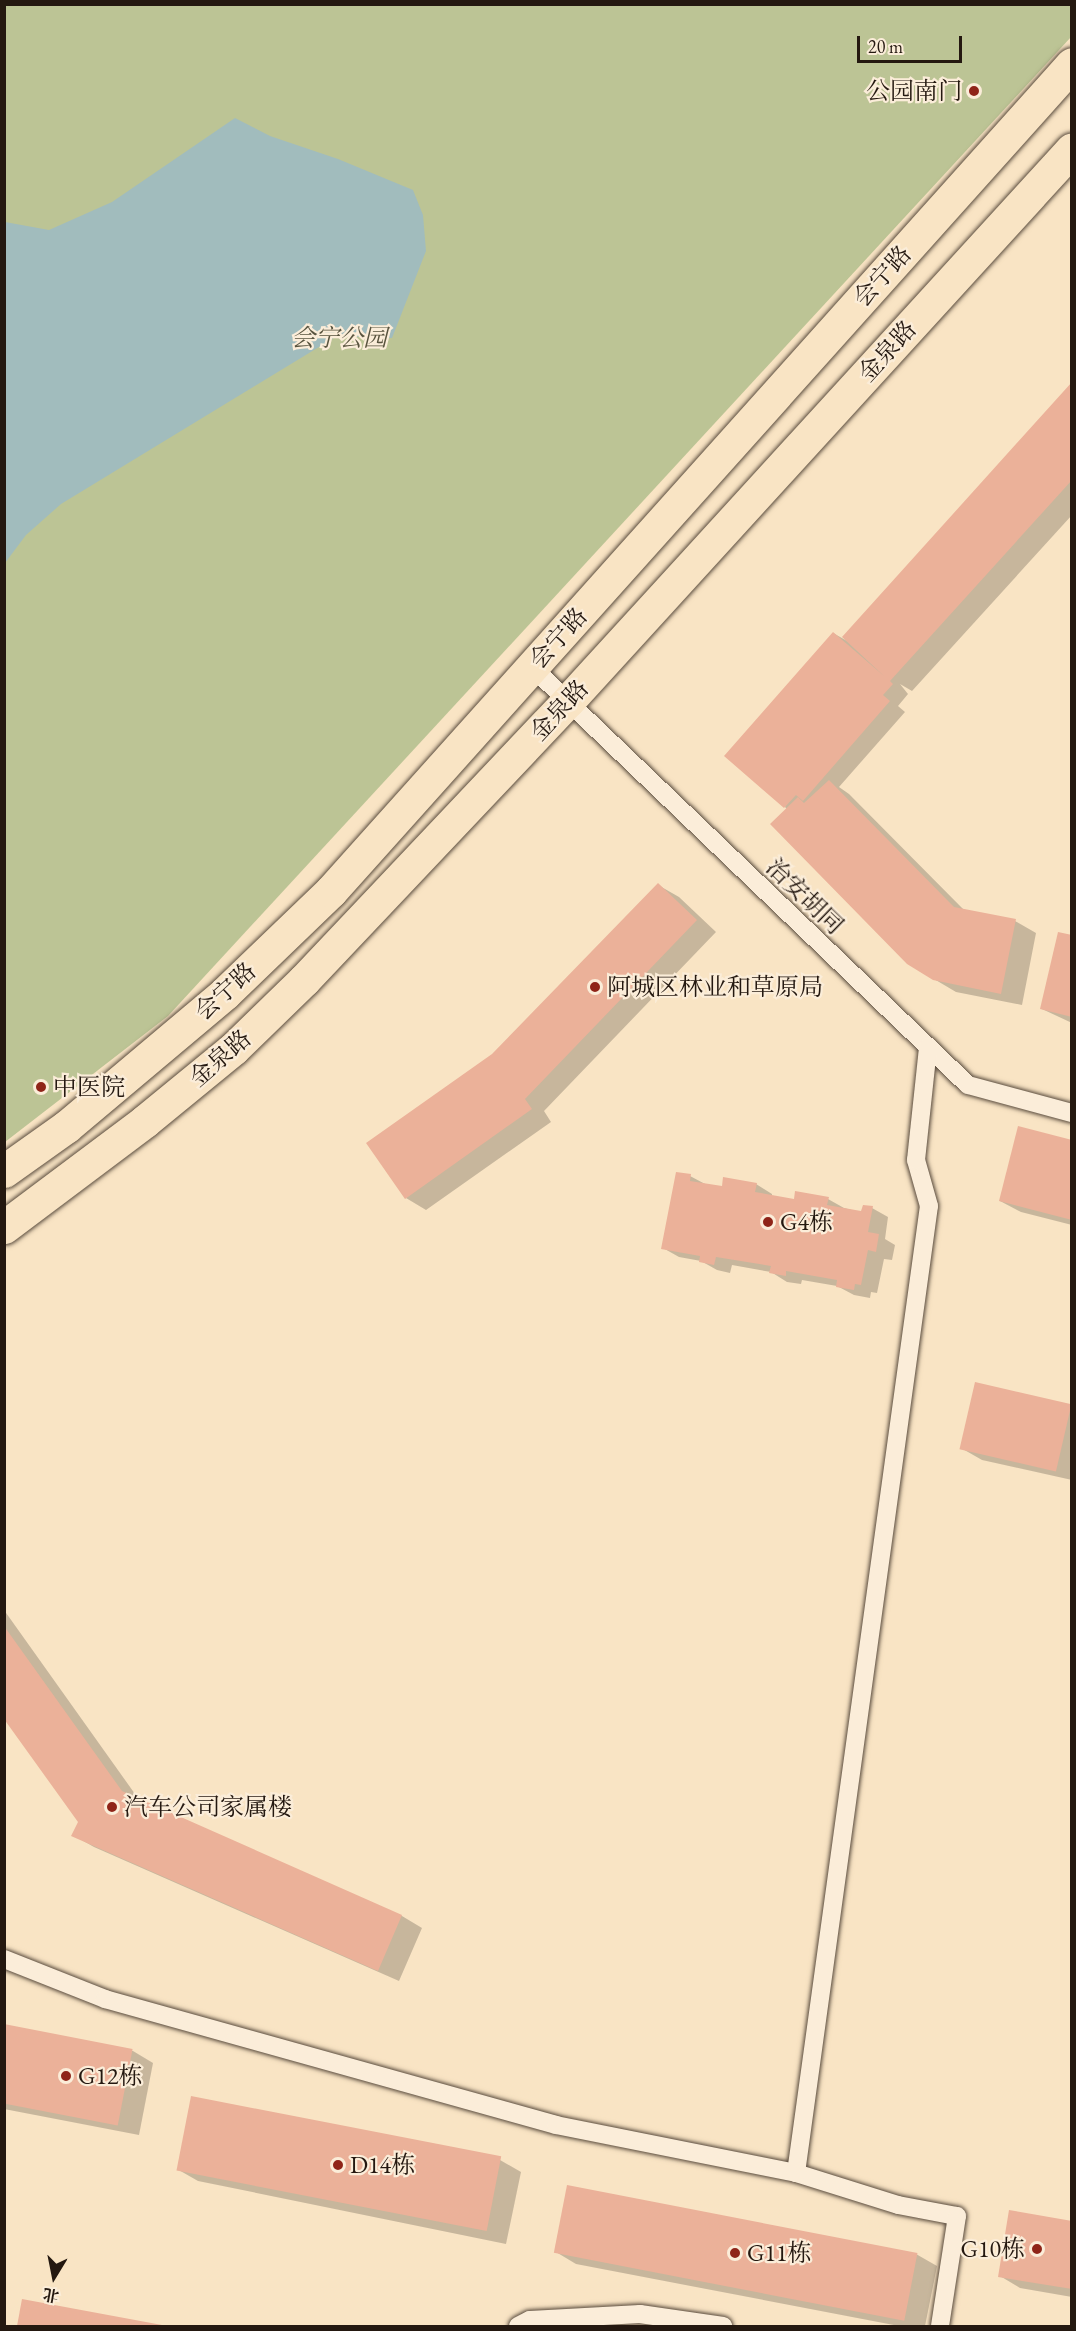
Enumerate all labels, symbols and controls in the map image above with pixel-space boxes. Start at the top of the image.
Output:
scale bar [860,24,965,62]
text: 20 m [868,35,903,58]
place label: 公园南门 [866,77,962,105]
marker: 公园南门 [967,84,981,98]
street label: 会宁路 [847,240,917,312]
street label: 金泉路 [852,315,922,387]
park label: 会宁公园 [291,324,387,352]
street label: 会宁路 [523,602,593,674]
street label: 金泉路 [524,674,594,746]
street label: 治安胡同 [760,852,850,940]
street label: 会宁路 [189,956,261,1026]
place label: 阿城区林业和草原局 [607,973,823,1001]
marker: 阿城区林业和草原局 [588,980,602,994]
street label: 金泉路 [183,1024,257,1092]
place label: 中医院 [53,1073,125,1101]
marker: 中医院 [34,1080,48,1094]
place label: G4栋 [780,1208,833,1236]
marker: G4栋 [761,1215,775,1229]
place label: 汽车公司家属楼 [124,1793,292,1821]
marker: 汽车公司家属楼 [105,1800,119,1814]
place label: G12栋 [78,2062,143,2090]
marker: G12栋 [59,2069,73,2083]
place label: D14栋 [350,2151,415,2179]
marker: D14栋 [331,2158,345,2172]
place label: G10栋 [960,2235,1025,2263]
place label: G11栋 [747,2239,812,2267]
marker: G10栋 [1030,2242,1044,2256]
marker: G11栋 [728,2246,742,2260]
north arrow [24,2247,84,2307]
text: 北 [41,2283,61,2307]

